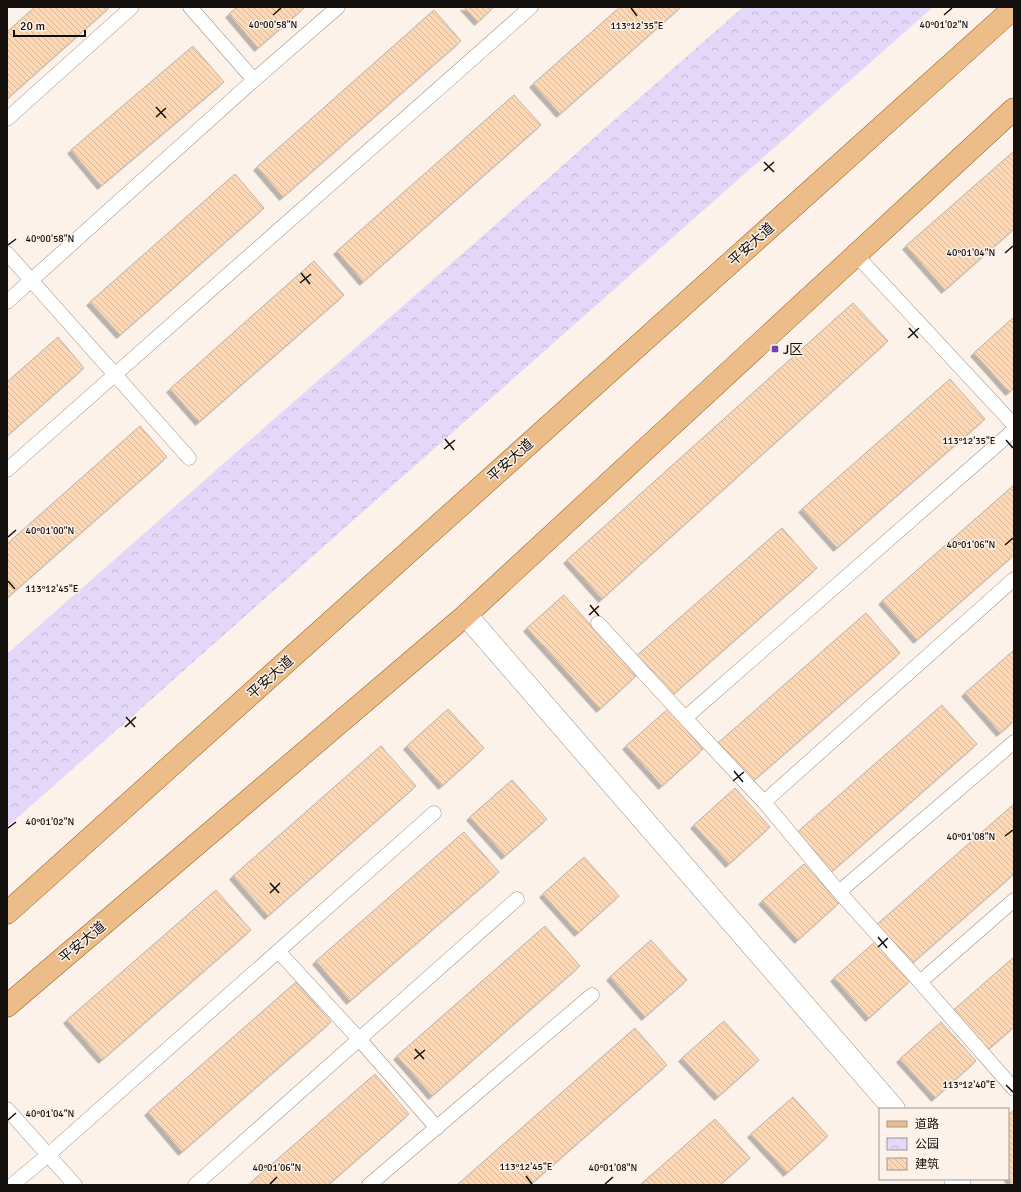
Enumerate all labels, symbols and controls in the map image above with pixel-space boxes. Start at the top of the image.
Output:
scale bar [14,12,85,38]
text: 20 m [20,19,45,34]
text: 40°00'58"N [249,19,297,31]
text: 40°01'02"N [920,19,968,31]
text: 113°12'35"E [610,20,664,32]
street label: 平安大道 [725,219,778,269]
text: 40°00'58"N [26,233,74,245]
text: 40°01'04"N [947,247,995,259]
place label: J区 [783,341,803,358]
marker: J区 [770,344,780,354]
street label: 平安大道 [484,435,537,485]
text: 113°12'35"E [942,435,996,447]
text: 40°01'00"N [26,525,74,537]
text: 40°01'06"N [947,539,995,551]
text: 113°12'45"E [25,583,79,595]
street label: 平安大道 [244,652,297,702]
text: 40°01'02"N [26,816,74,828]
text: 40°01'08"N [947,831,995,843]
street label: 平安大道 [55,918,109,967]
text: 113°12'40"E [942,1079,996,1091]
text: 40°01'04"N [26,1108,74,1120]
legend [879,1108,1009,1180]
text: 道路 [915,1117,939,1132]
text: 公园 [915,1137,939,1152]
text: 建筑 [915,1157,939,1172]
text: 113°12'45"E [499,1161,553,1173]
text: 40°01'06"N [253,1162,301,1174]
text: 40°01'08"N [589,1162,637,1174]

